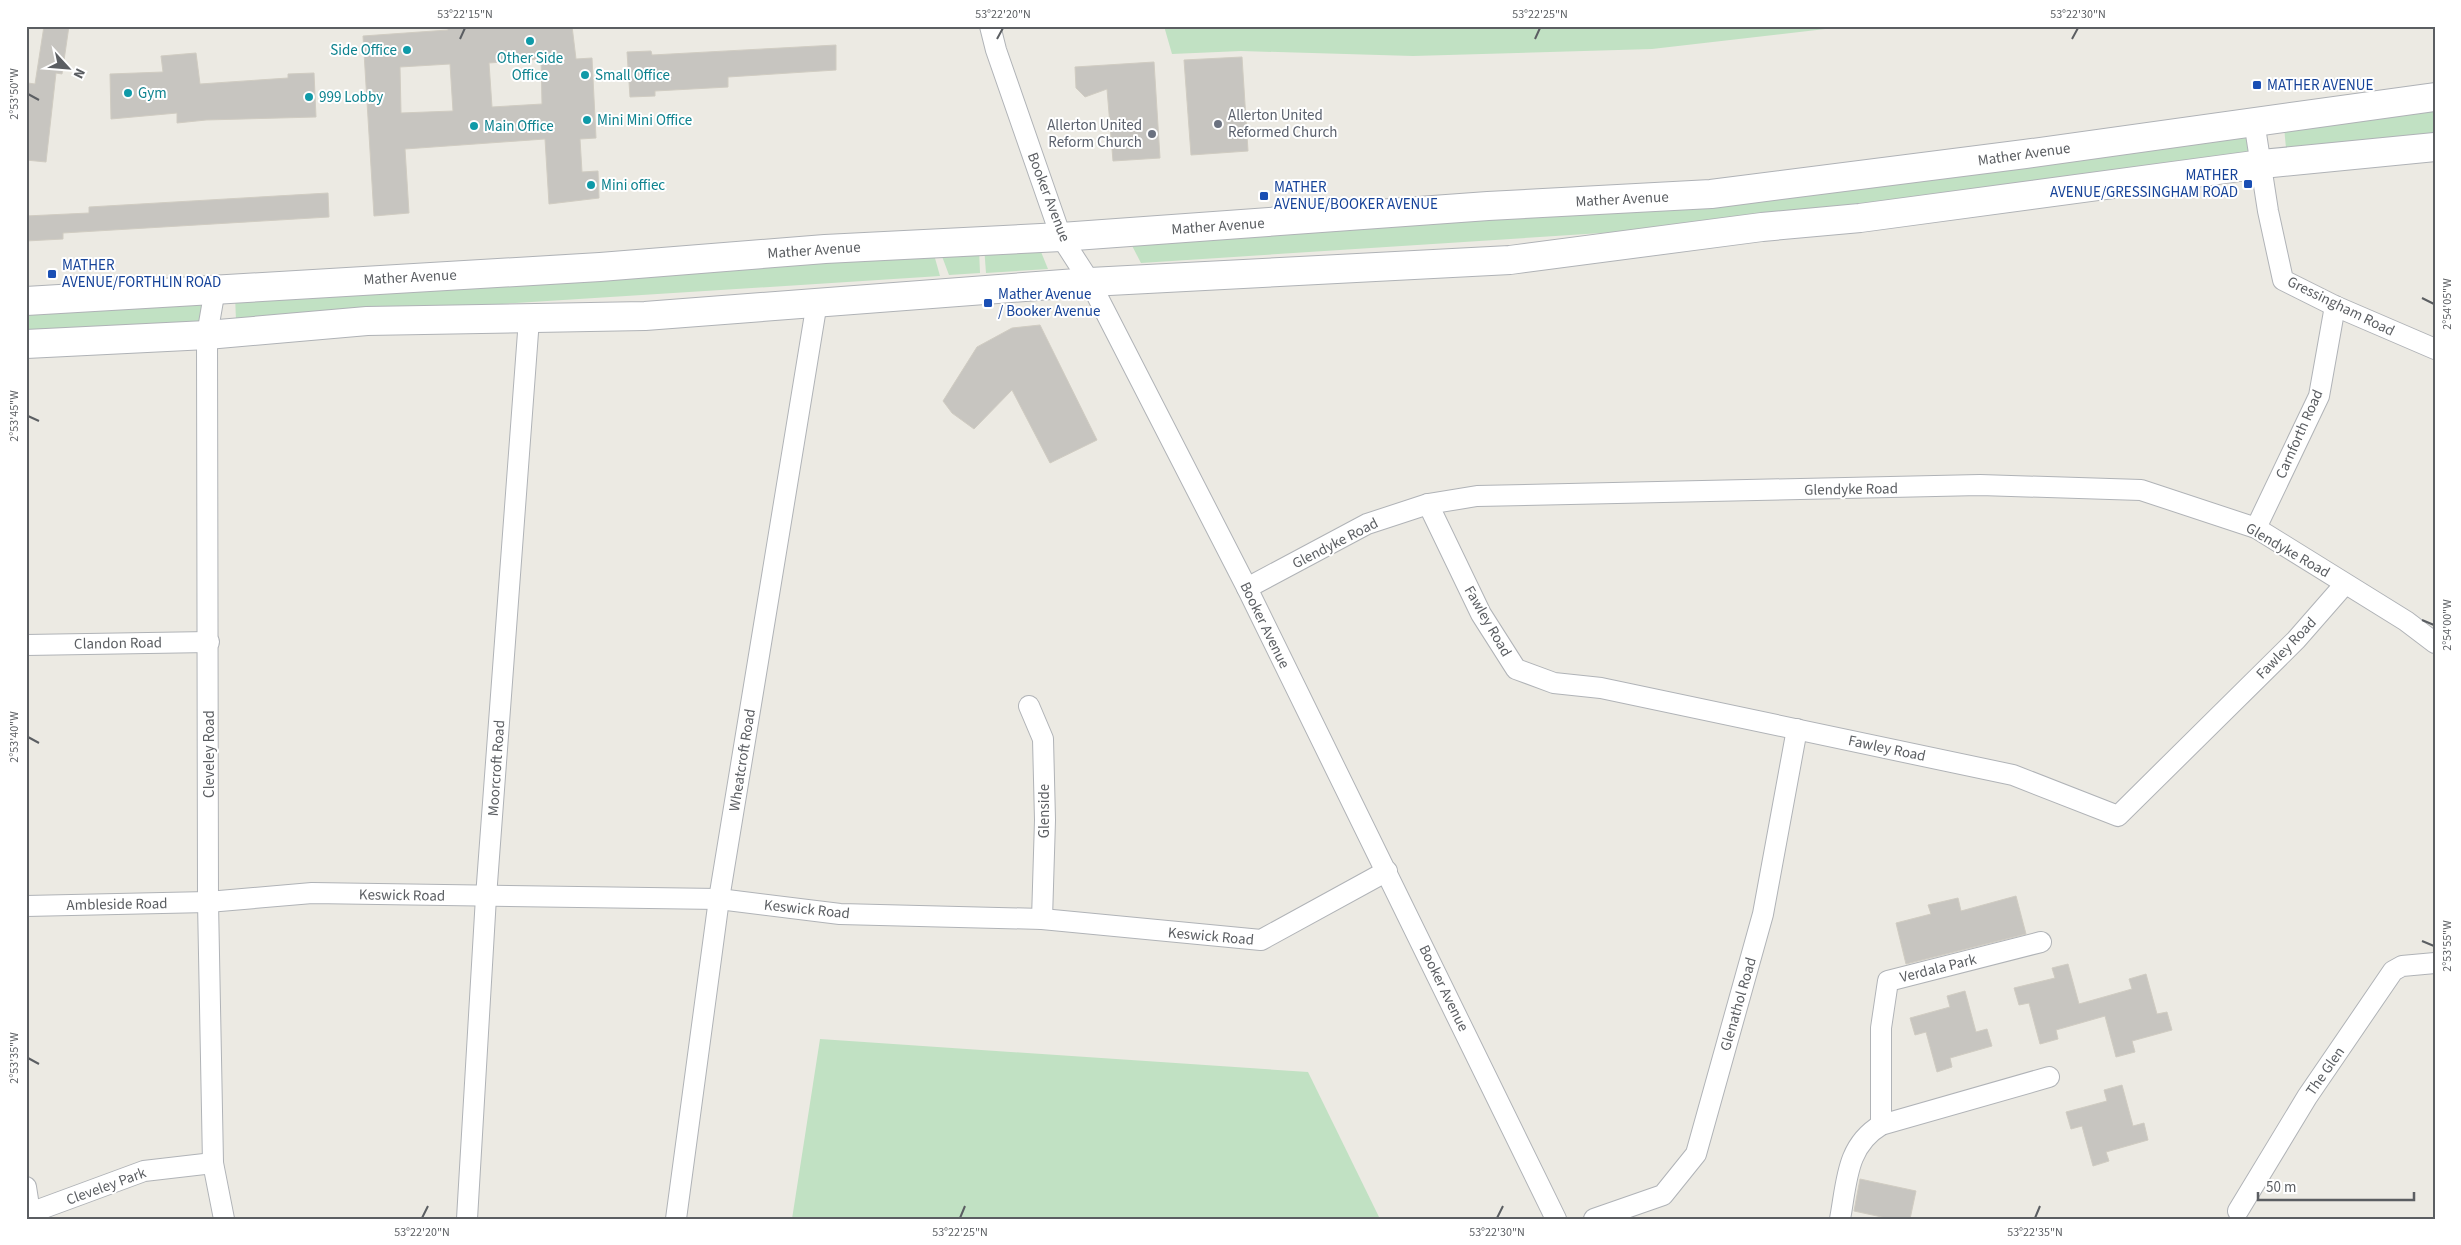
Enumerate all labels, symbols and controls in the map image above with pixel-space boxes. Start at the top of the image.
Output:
text: 53°22'15"N [437,6,493,23]
text: 53°22'20"N [975,6,1031,23]
text: 53°22'25"N [1512,6,1568,23]
text: 53°22'30"N [2050,6,2106,23]
marker: Other Side Office [524,35,536,47]
place label: Side Office [330,40,397,61]
north arrow [42,42,92,92]
marker: Side Office [401,44,413,56]
place label: Other Side Office [497,48,563,86]
text: N [68,65,90,82]
place label: Small Office [595,65,670,86]
text: 2°53'50"W [6,68,23,120]
marker: Small Office [579,69,591,81]
place label: MATHER AVENUE [2267,75,2373,96]
marker: MATHER AVENUE [2251,79,2263,91]
place label: Gym [138,83,167,104]
marker: Gym [122,87,134,99]
place label: 999 Lobby [319,87,383,108]
marker: 999 Lobby [303,91,315,103]
place label: Allerton United Reformed Church [1228,105,1338,143]
place label: Mini Mini Office [597,110,692,131]
marker: Mini Mini Office [581,114,593,126]
place label: Allerton United Reform Church [1047,115,1142,153]
place label: Main Office [484,116,554,137]
marker: Allerton United Reformed Church [1212,118,1224,130]
marker: Main Office [468,120,480,132]
marker: Allerton United Reform Church [1146,128,1158,140]
street label: Mather Avenue [1976,138,2072,171]
street label: Booker Avenue [1022,149,1075,245]
place label: MATHER AVENUE/GRESSINGHAM ROAD [2050,165,2238,203]
place label: Mini offiec [601,175,665,196]
place label: MATHER AVENUE/BOOKER AVENUE [1274,177,1438,215]
marker: MATHER AVENUE/GRESSINGHAM ROAD [2242,178,2254,190]
marker: Mini offiec [585,179,597,191]
street label: Mather Avenue [1575,187,1669,212]
marker: MATHER AVENUE/BOOKER AVENUE [1258,190,1270,202]
street label: Mather Avenue [1171,213,1265,240]
street label: Mather Avenue [767,237,861,264]
place label: MATHER AVENUE/FORTHLIN ROAD [62,255,221,293]
street label: Mather Avenue [363,265,457,290]
marker: MATHER AVENUE/FORTHLIN ROAD [46,268,58,280]
street label: Gressingham Road [2284,271,2398,342]
text: 2°54'05"W [2439,278,2456,330]
place label: Mather Avenue / Booker Avenue [998,284,1100,322]
marker: Mather Avenue / Booker Avenue [982,297,994,309]
street label: Carnforth Road [2270,386,2328,482]
text: 2°53'45"W [6,390,23,442]
street label: Glendyke Road [1804,478,1898,501]
street label: Glendyke Road [1289,513,1382,574]
street label: Glendyke Road [2242,518,2334,583]
street label: Booker Avenue [1234,578,1295,672]
street label: Fawley Road [1459,582,1516,661]
text: 2°54'00"W [2439,599,2456,651]
street label: Fawley Road [2251,613,2321,684]
street label: Clandon Road [74,632,162,655]
street label: Wheatcroft Road [724,707,761,813]
street label: Cleveley Road [199,710,220,798]
text: 2°53'40"W [6,711,23,763]
street label: Moorcroft Road [483,719,510,817]
street label: Fawley Road [1846,730,1928,767]
street label: Glenside [1034,784,1055,838]
street label: Keswick Road [359,884,445,907]
street label: Ambleside Road [66,893,168,916]
street label: Keswick Road [763,895,851,924]
text: 2°53'55"W [2439,920,2456,972]
street label: Keswick Road [1167,922,1255,951]
street label: Booker Avenue [1413,941,1474,1035]
street label: Verdala Park [1898,949,1979,988]
street label: Glenathol Road [1715,955,1762,1053]
text: 2°53'35"W [6,1032,23,1084]
street label: The Glen [2301,1043,2350,1100]
street label: Cleveley Park [63,1162,150,1211]
scale bar [2258,1170,2415,1202]
text: 50 m [2266,1177,2296,1198]
text: 53°22'20"N [394,1224,450,1241]
text: 53°22'25"N [932,1224,988,1241]
text: 53°22'30"N [1469,1224,1525,1241]
text: 53°22'35"N [2007,1224,2063,1241]

